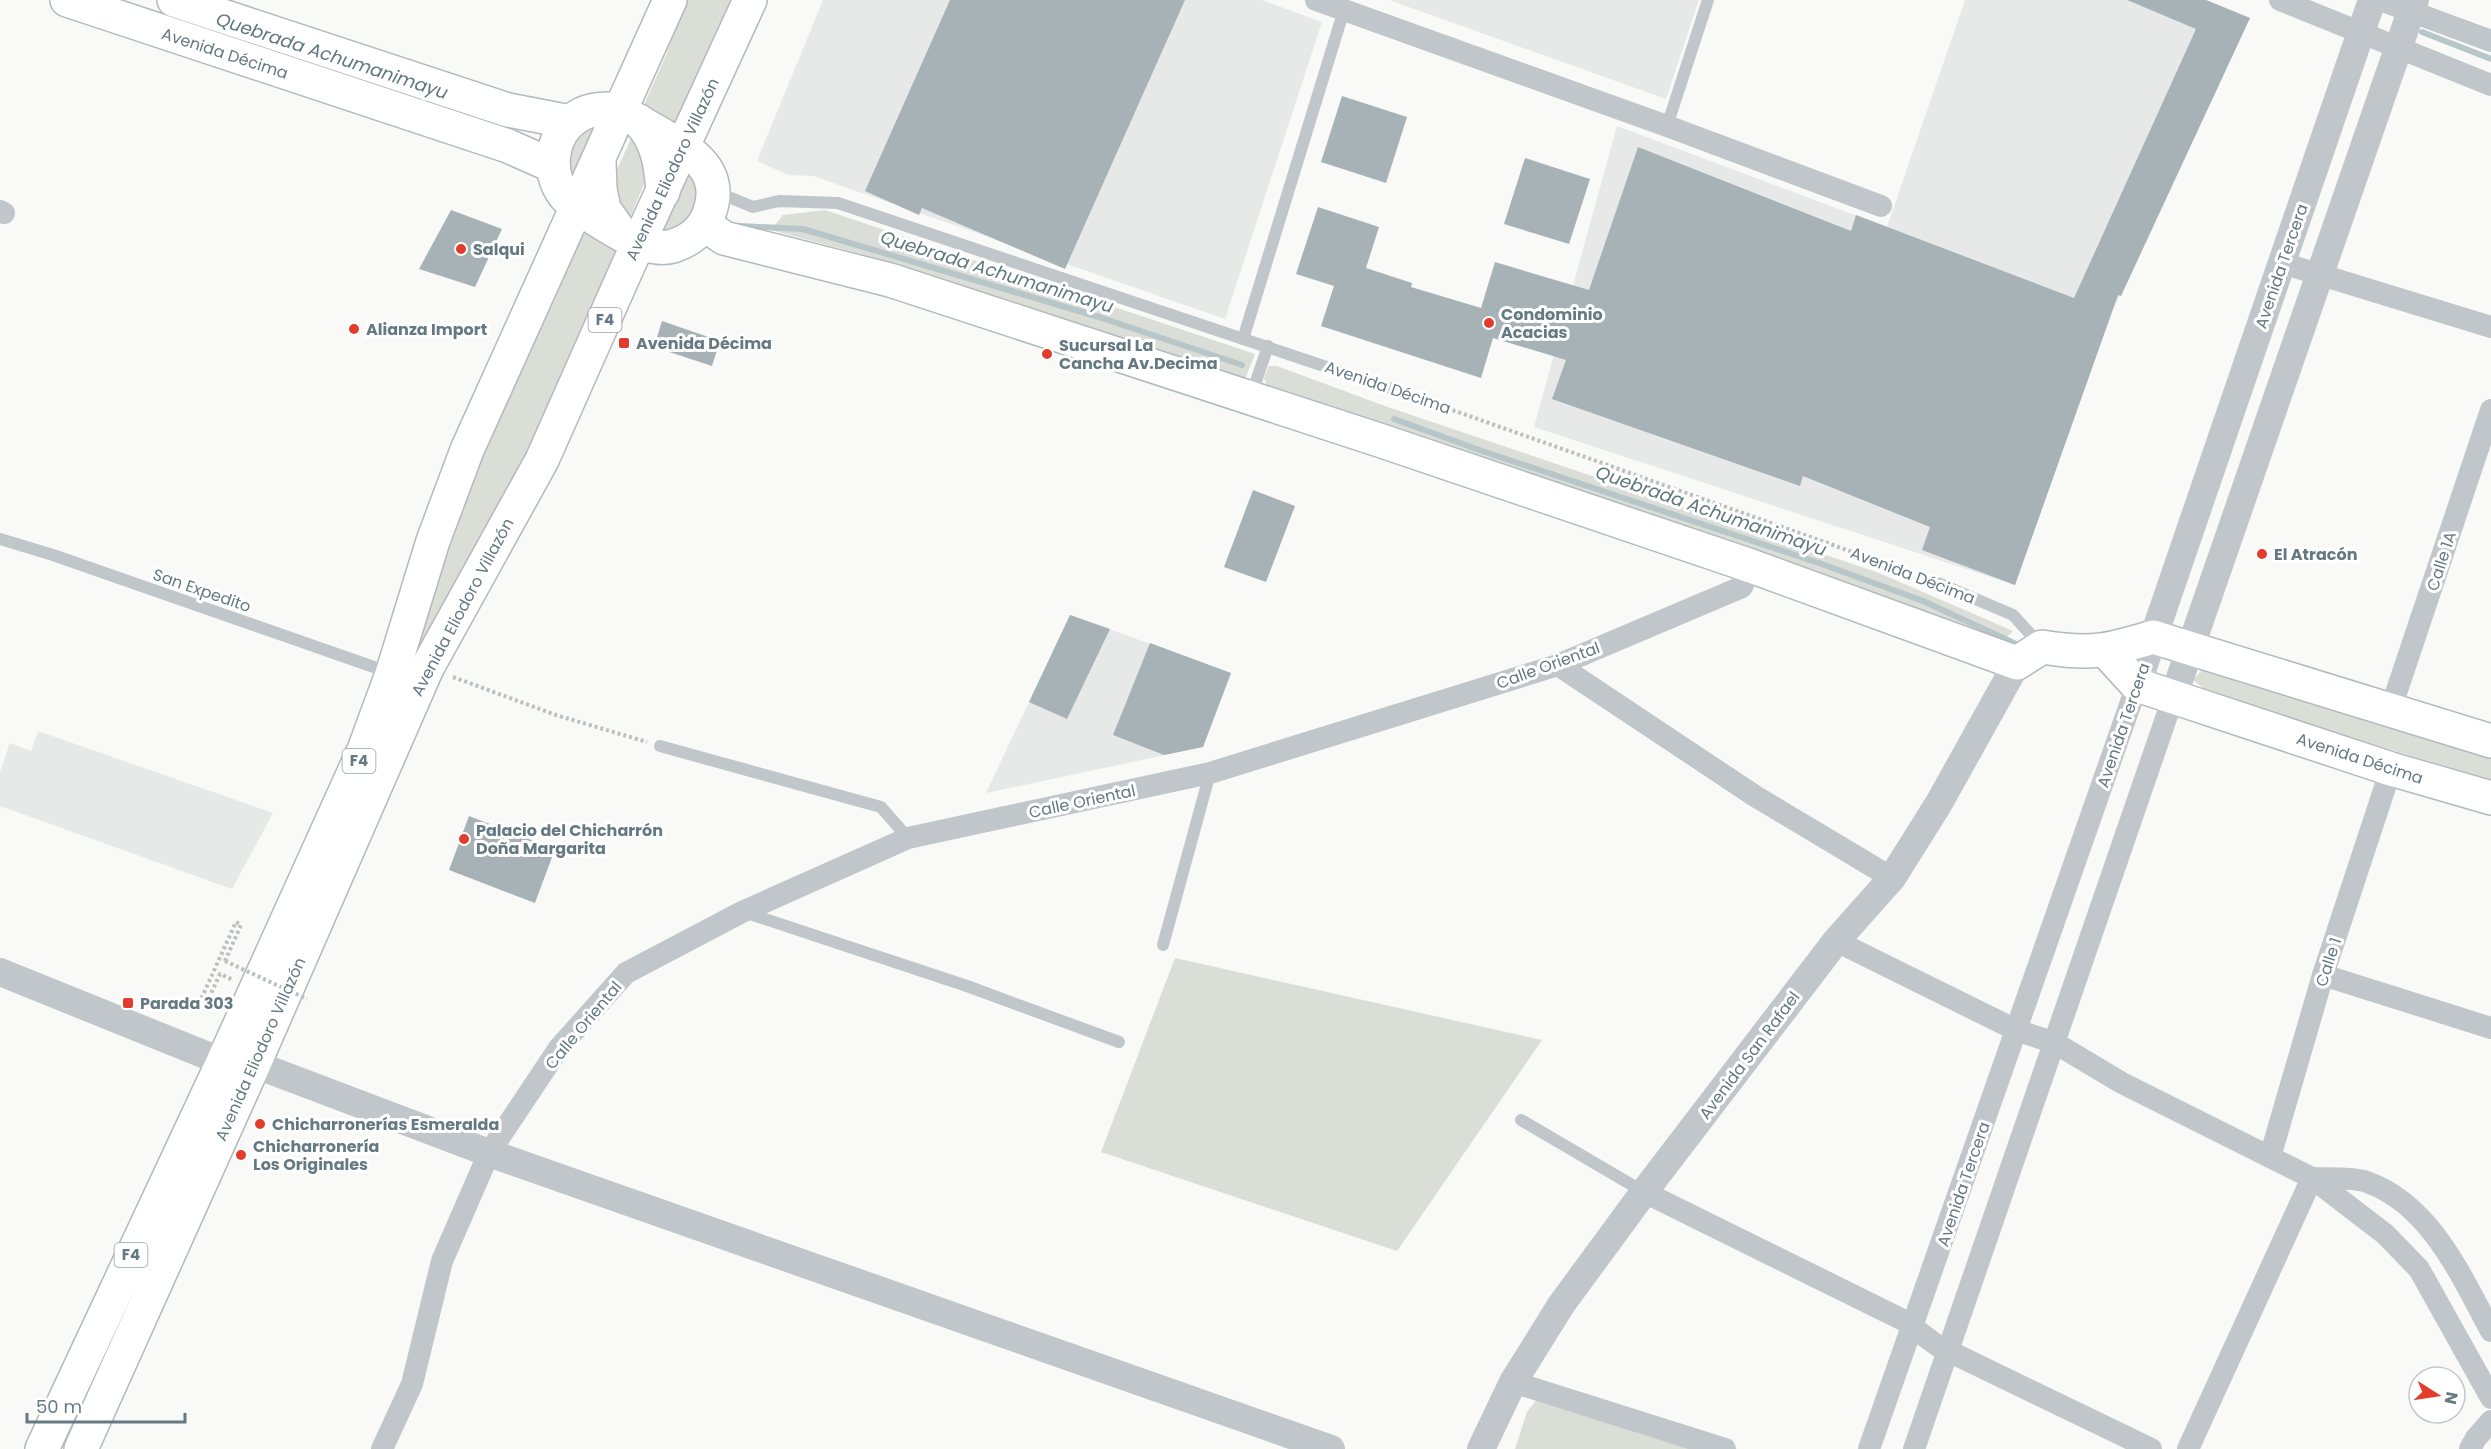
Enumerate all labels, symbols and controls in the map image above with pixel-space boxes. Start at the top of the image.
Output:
water label: Quebrada Achumanimayu [213,6,451,105]
street label: Avenida Décima [159,22,291,85]
street label: Avenida Eliodoro Villazón [620,74,725,264]
street label: Avenida Tercera [2249,201,2314,332]
water label: Quebrada Achumanimayu [877,224,1117,319]
place label: Salqui [473,238,525,261]
marker: Salqui [454,242,468,256]
place label: Condominio Acacias [1501,303,1603,344]
road number: F4 [588,308,622,332]
marker: Condominio Acacias [1482,316,1496,330]
place label: Alianza Import [366,318,487,341]
marker: Alianza Import [347,322,361,336]
place label: Avenida Décima [636,332,772,355]
place label: Sucursal La Cancha Av.Decima [1059,334,1218,375]
marker: Avenida Décima [617,336,631,350]
marker: Sucursal La Cancha Av.Decima [1040,347,1054,361]
street label: Avenida Décima [1322,355,1454,420]
water label: Quebrada Achumanimayu [1592,459,1830,562]
street label: Avenida Eliodoro Villazón [406,514,519,700]
street label: Calle 1A [2421,528,2462,594]
street label: Avenida Décima [1847,541,1979,610]
place label: El Atracón [2274,543,2357,566]
marker: El Atracón [2255,547,2269,561]
street label: San Expedito [150,563,254,618]
street label: Calle Oriental [1493,636,1603,695]
street label: Avenida Tercera [2091,660,2156,791]
street label: Avenida Décima [2294,727,2426,790]
road number: F4 [342,749,376,773]
street label: Calle Oriental [1027,779,1138,824]
place label: Palacio del Chicharrón Doña Margarita [476,819,663,860]
marker: Palacio del Chicharrón Doña Margarita [457,832,471,846]
street label: Calle 1 [2310,935,2347,990]
street label: Avenida Eliodoro Villazón [210,954,311,1145]
street label: Calle Oriental [540,976,627,1074]
street label: Avenida San Rafael [1694,986,1805,1124]
place label: Parada 303 [140,992,233,1015]
marker: Parada 303 [121,996,135,1010]
place label: Chicharronerías Esmeralda [272,1113,499,1136]
marker: Chicharronerías Esmeralda [253,1117,267,1131]
street label: Avenida Tercera [1931,1119,1996,1250]
place label: Chicharronería Los Originales [253,1135,379,1176]
marker: Chicharronería Los Originales [234,1148,248,1162]
road number: F4 [114,1243,148,1267]
north arrow [2407,1365,2467,1425]
scale bar [27,1386,184,1424]
text: N [2439,1390,2464,1406]
text: 50 m [36,1394,82,1419]

